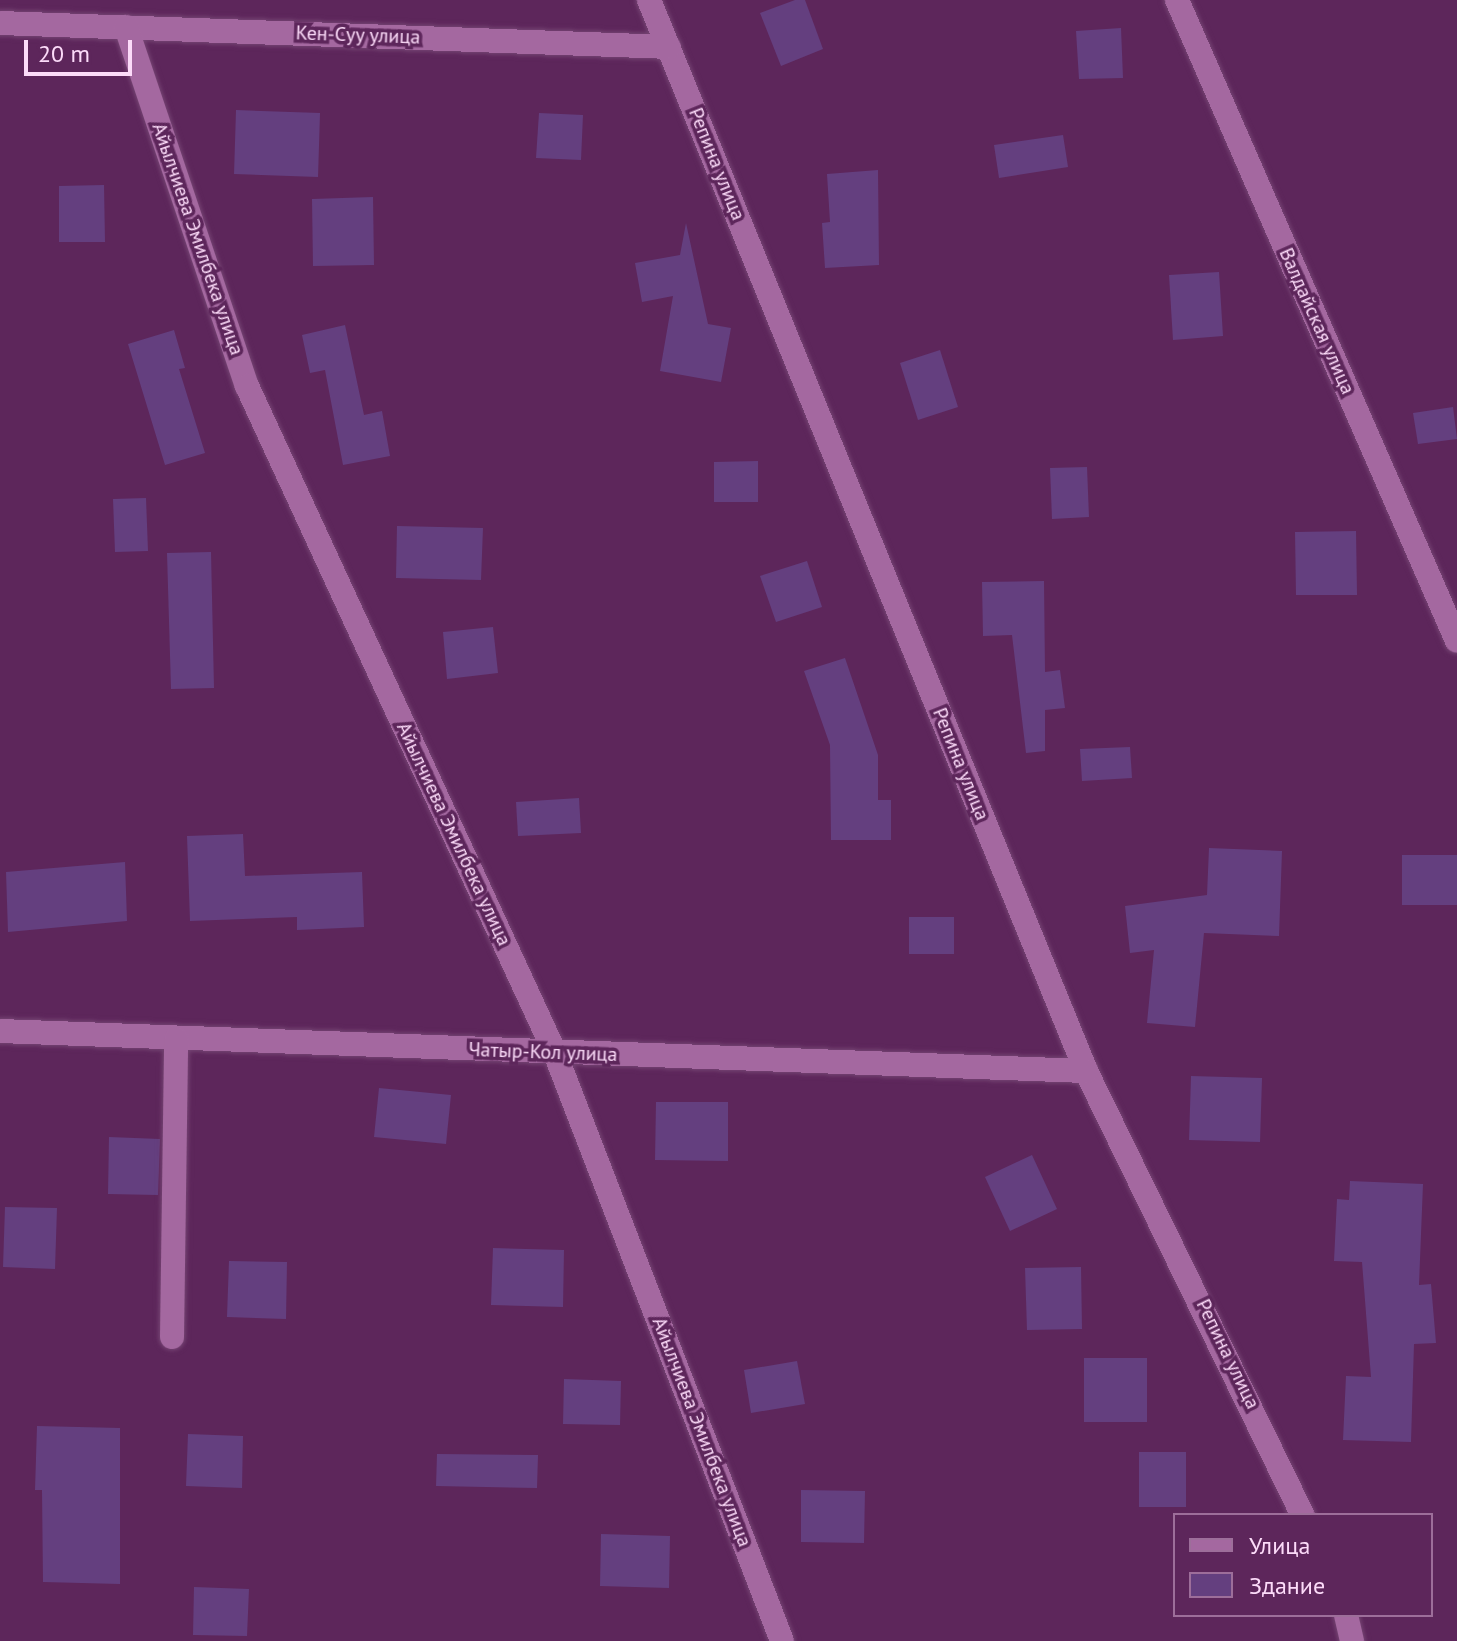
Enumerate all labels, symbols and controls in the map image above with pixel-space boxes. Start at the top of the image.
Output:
street label: Кен-Суу улица [295,21,421,49]
scale bar [28,24,136,74]
text: 20 m [38,38,90,69]
street label: Репина улица [684,104,750,224]
street label: Айылчиева Эмилбека улица [147,120,249,358]
street label: Валдайская улица [1274,244,1360,398]
street label: Репина улица [928,704,994,824]
street label: Айылчиева Эмилбека улица [392,718,516,950]
street label: Чатыр-Кол улица [468,1037,618,1067]
street label: Репина улица [1191,1295,1265,1413]
street label: Айылчиева Эмилбека улица [647,1314,757,1550]
legend [1173,1513,1433,1617]
text: Улица [1249,1530,1310,1561]
text: Здание [1249,1570,1325,1601]

